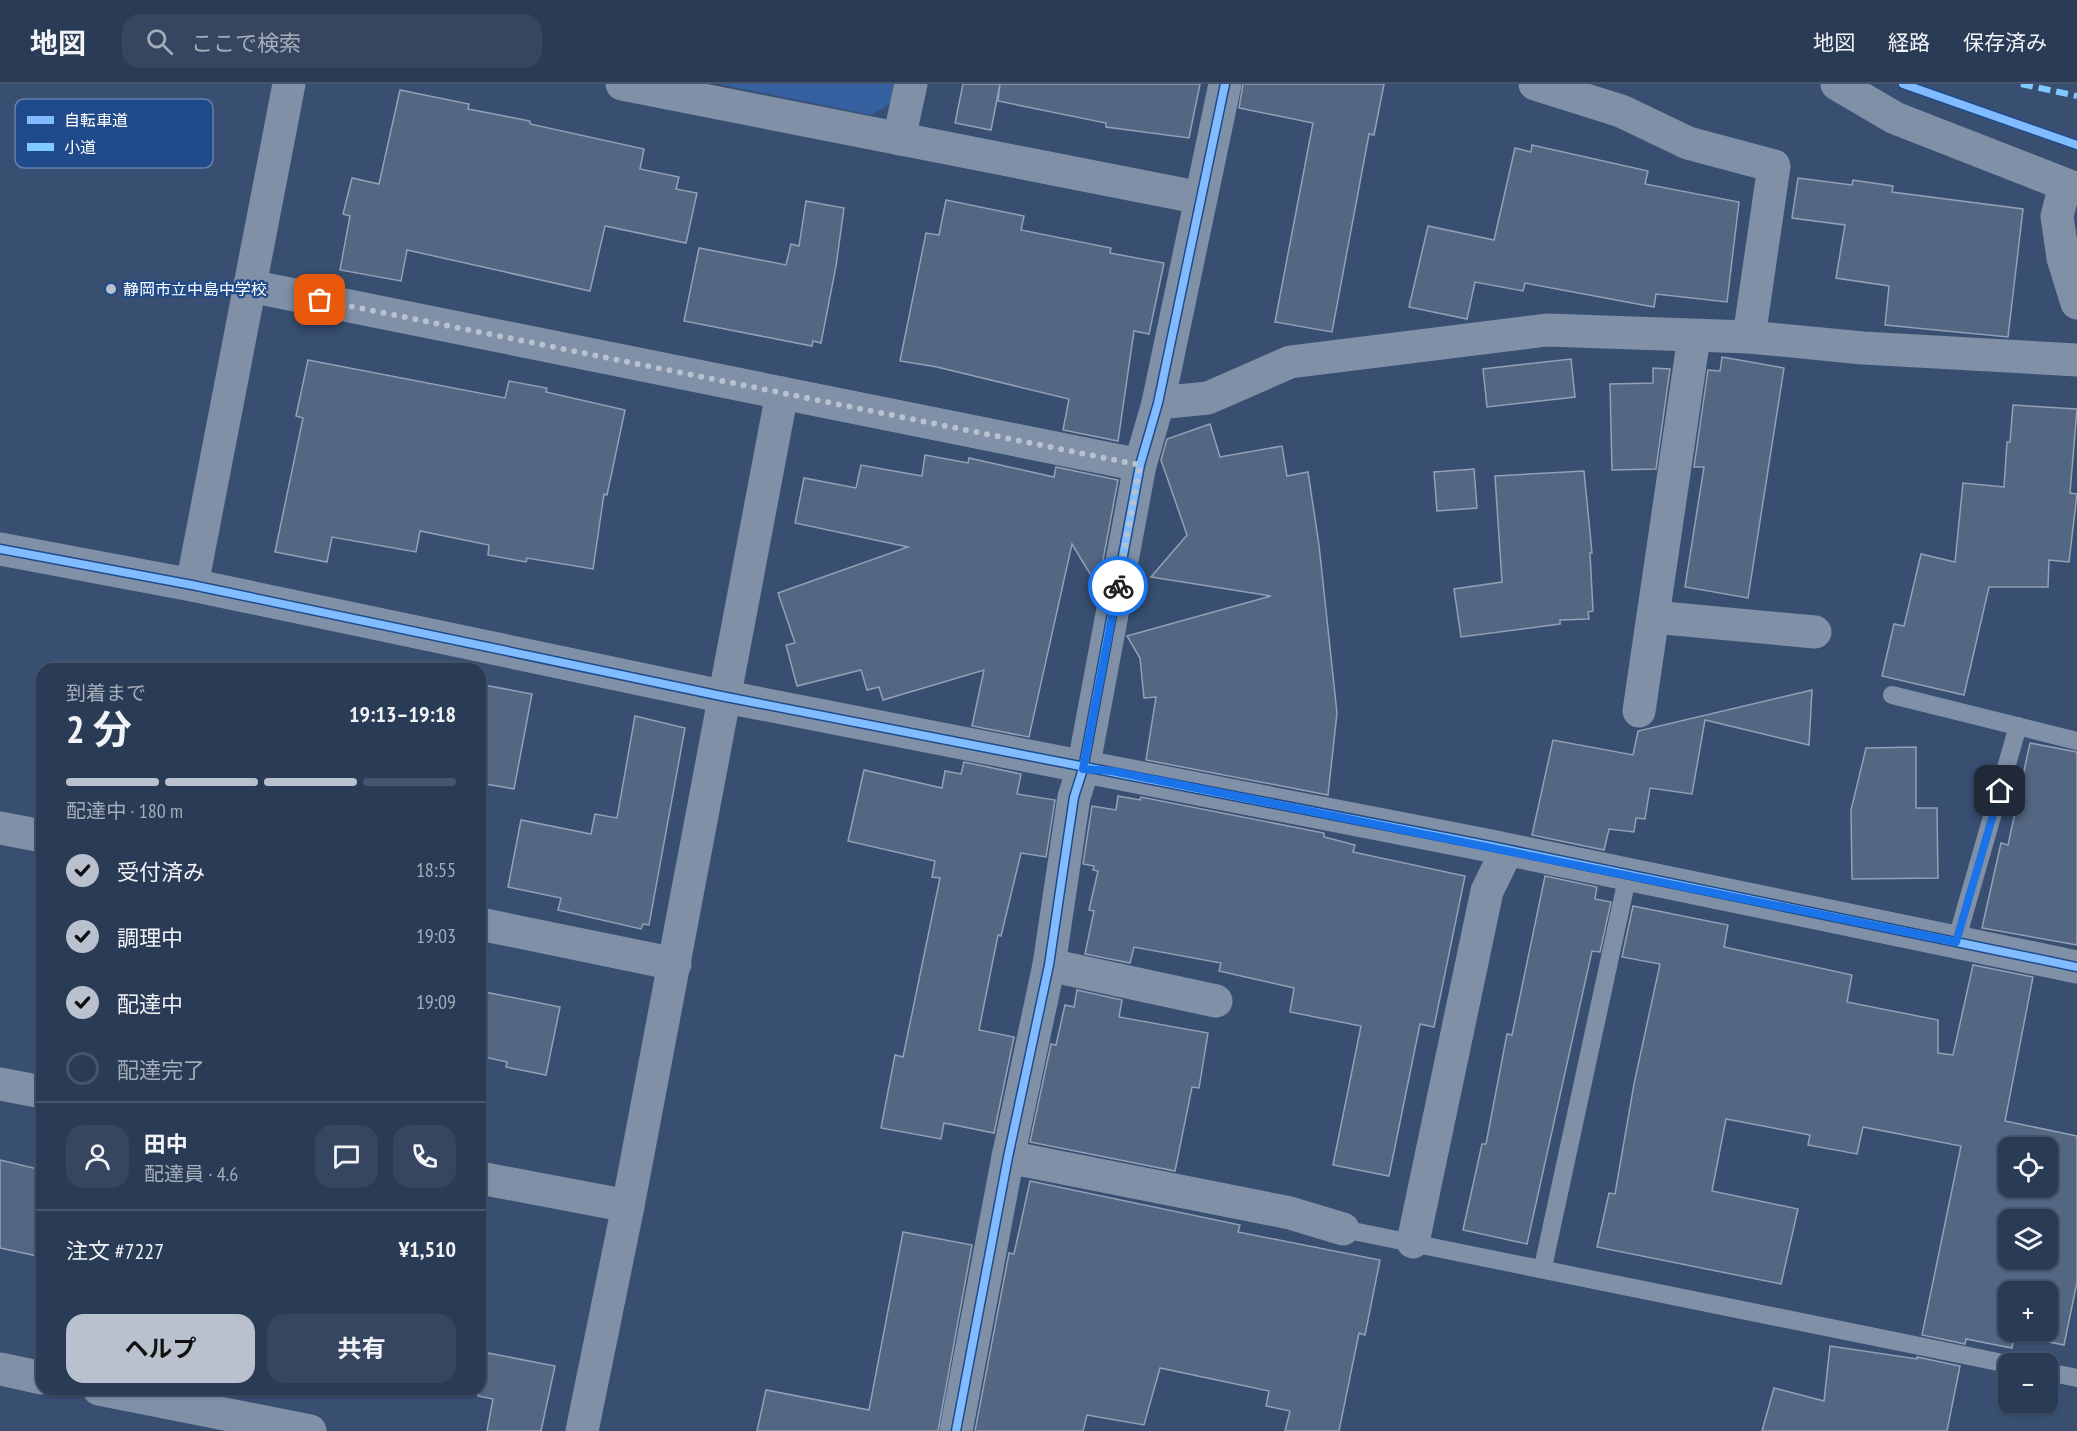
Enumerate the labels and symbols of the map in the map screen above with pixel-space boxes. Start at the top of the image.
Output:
legend [15,99,213,168]
text: 自転車道 [64,110,128,130]
text: 小道 [64,137,96,157]
pin [294,274,345,325]
place label: 静岡市立中島中学校 [123,279,267,299]
marker: 静岡市立中島中学校 [104,282,118,296]
courier [1088,556,1148,616]
pin [1974,765,2025,816]

